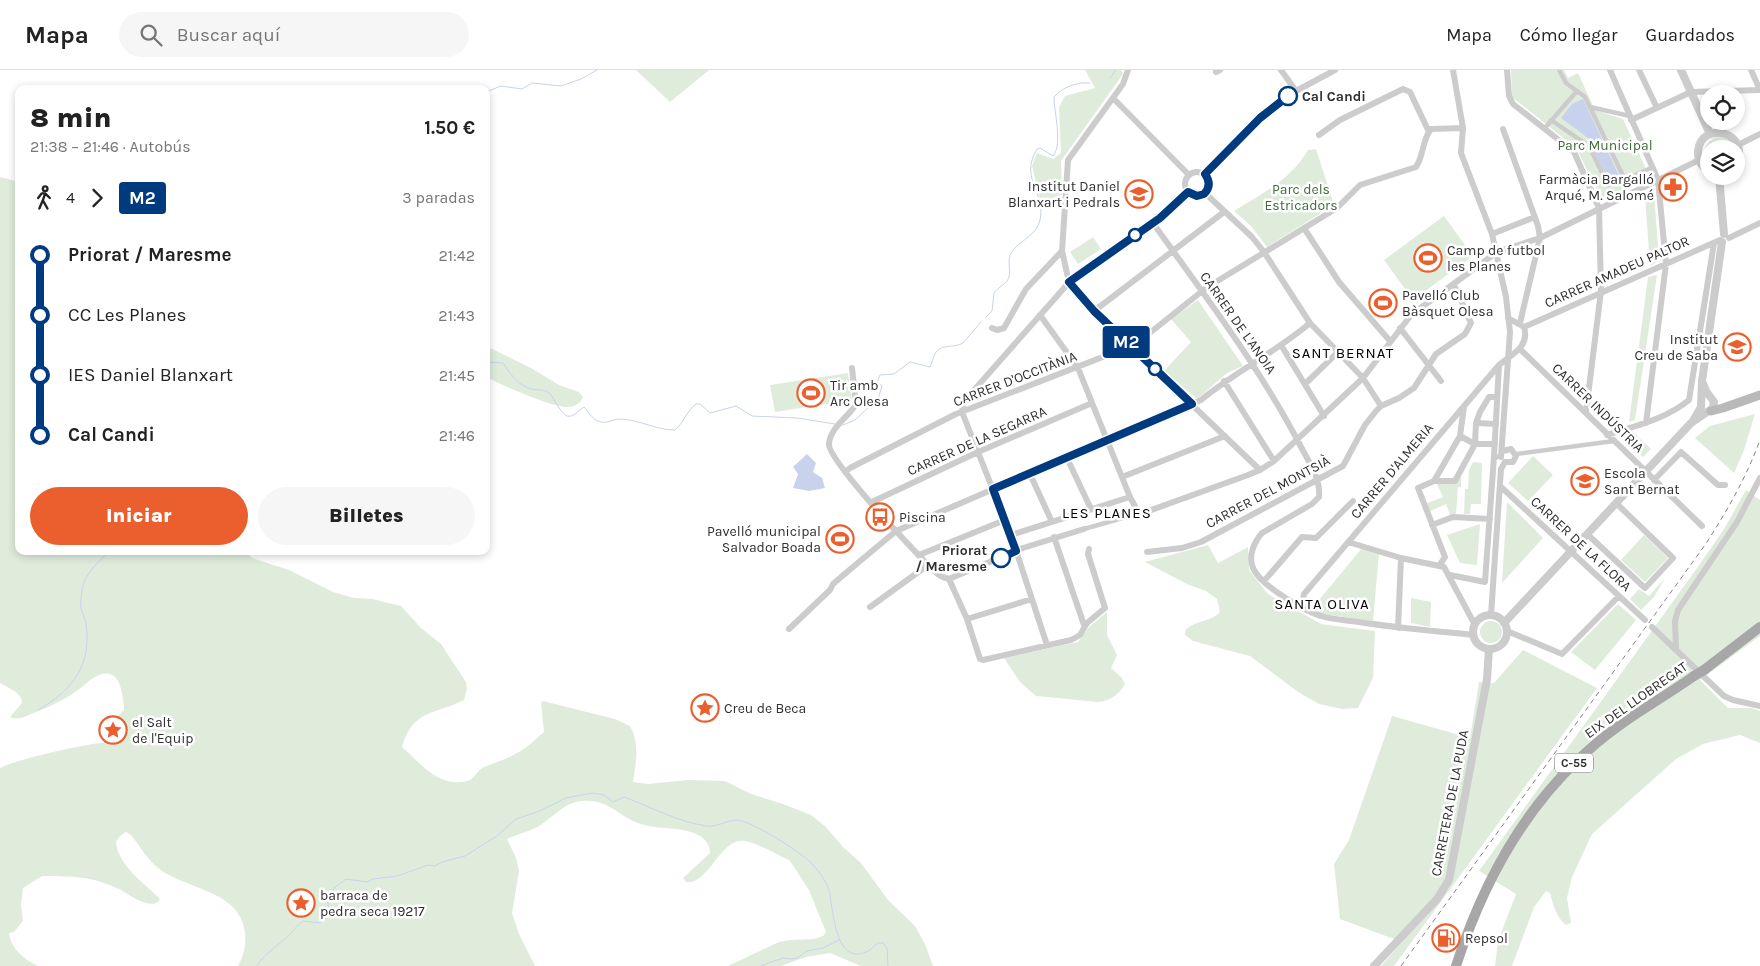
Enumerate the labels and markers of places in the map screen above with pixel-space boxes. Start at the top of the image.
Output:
marker: Cal Candi [1278,86,1298,106]
place label: Cal Candi [1302,88,1366,105]
place label: Farmàcia Bargalló Arqué, M. Salomé [1539,171,1654,204]
pharmacy icon: Farmàcia Bargalló Arqué, M. Salomé [1658,172,1688,202]
place label: Institut Daniel Blanxart i Pedrals [1008,178,1120,211]
school or university icon: Institut Daniel Blanxart i Pedrals [1124,179,1154,209]
unlabelled marker [1128,228,1142,242]
place label: Camp de futbol les Planes [1447,242,1545,275]
sports icon: Camp de futbol les Planes [1413,243,1443,273]
place label: Pavelló Club Bàsquet Olesa [1402,287,1493,320]
sports icon: Pavelló Club Bàsquet Olesa [1368,288,1398,318]
place label: Institut Creu de Saba [1634,331,1718,364]
school or university icon: Institut Creu de Saba [1722,332,1752,362]
unlabelled marker [1148,362,1162,376]
place label: Tir amb Arc Olesa [830,377,889,410]
sports icon: Tir amb Arc Olesa [796,378,826,408]
place label: Escola Sant Bernat [1604,465,1680,498]
school or university icon: Escola Sant Bernat [1570,466,1600,496]
bus stop icon: Piscina [865,502,895,532]
place label: Piscina [899,509,946,526]
place label: Pavelló municipal Salvador Boada [707,523,821,556]
sports icon: Pavelló municipal Salvador Boada [825,524,855,554]
place label: Priorat / Maresme [915,542,987,575]
marker: Priorat / Maresme [991,548,1011,568]
place icon: Creu de Beca [690,693,720,723]
place label: Creu de Beca [724,700,806,717]
place label: el Salt de l'Equip [132,714,194,747]
place icon: el Salt de l'Equip [98,715,128,745]
place label: barraca de pedra seca 19217 [320,887,425,920]
place icon: barraca de pedra seca 19217 [286,888,316,918]
fuel station icon: Repsol [1431,923,1461,953]
place label: Repsol [1465,930,1508,947]

